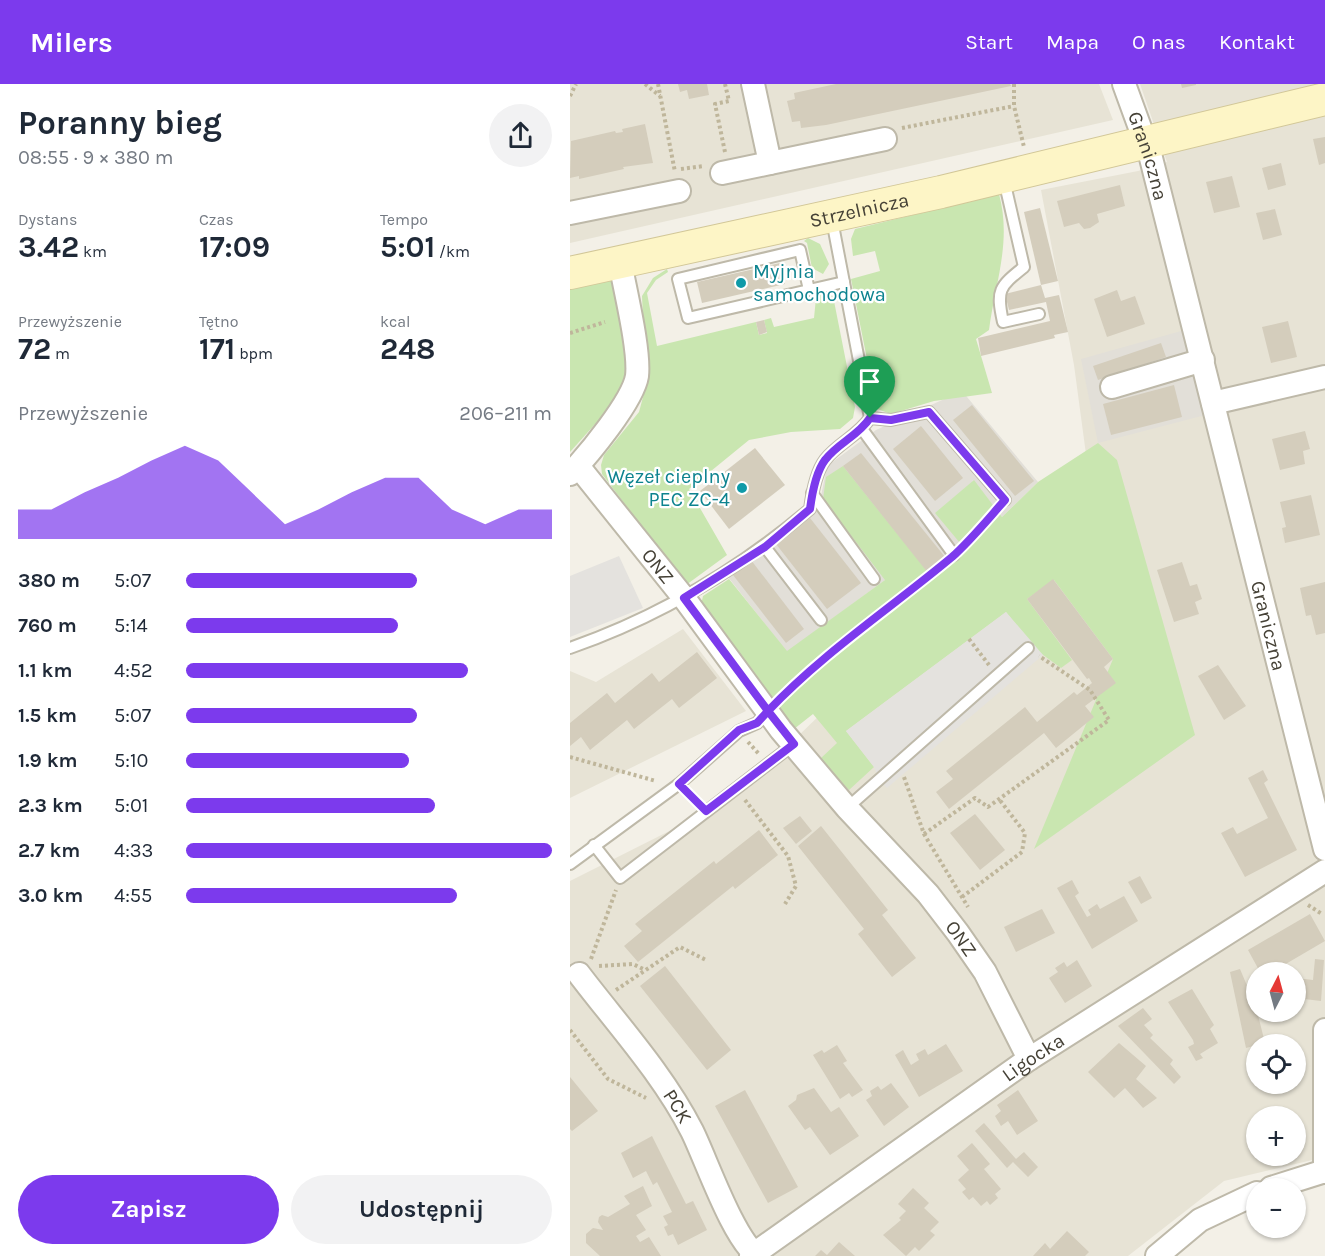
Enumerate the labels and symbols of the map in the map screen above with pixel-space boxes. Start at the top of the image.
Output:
street label: Graniczna [1123,108,1173,203]
street label: Strzelnicza [807,188,911,232]
place label: Myjnia samochodowa [753,260,886,306]
marker: Myjnia samochodowa [734,276,748,290]
pin [844,356,895,418]
place label: Węzeł cieplny PEC ZC-4 [607,465,730,511]
marker: Węzeł cieplny PEC ZC-4 [735,481,749,495]
street label: ONZ [637,544,679,588]
street label: Graniczna [1246,578,1291,673]
street label: ONZ [941,916,982,961]
north arrow [1246,962,1306,1022]
street label: Ligocka [997,1028,1068,1086]
street label: PCK [659,1085,697,1127]

